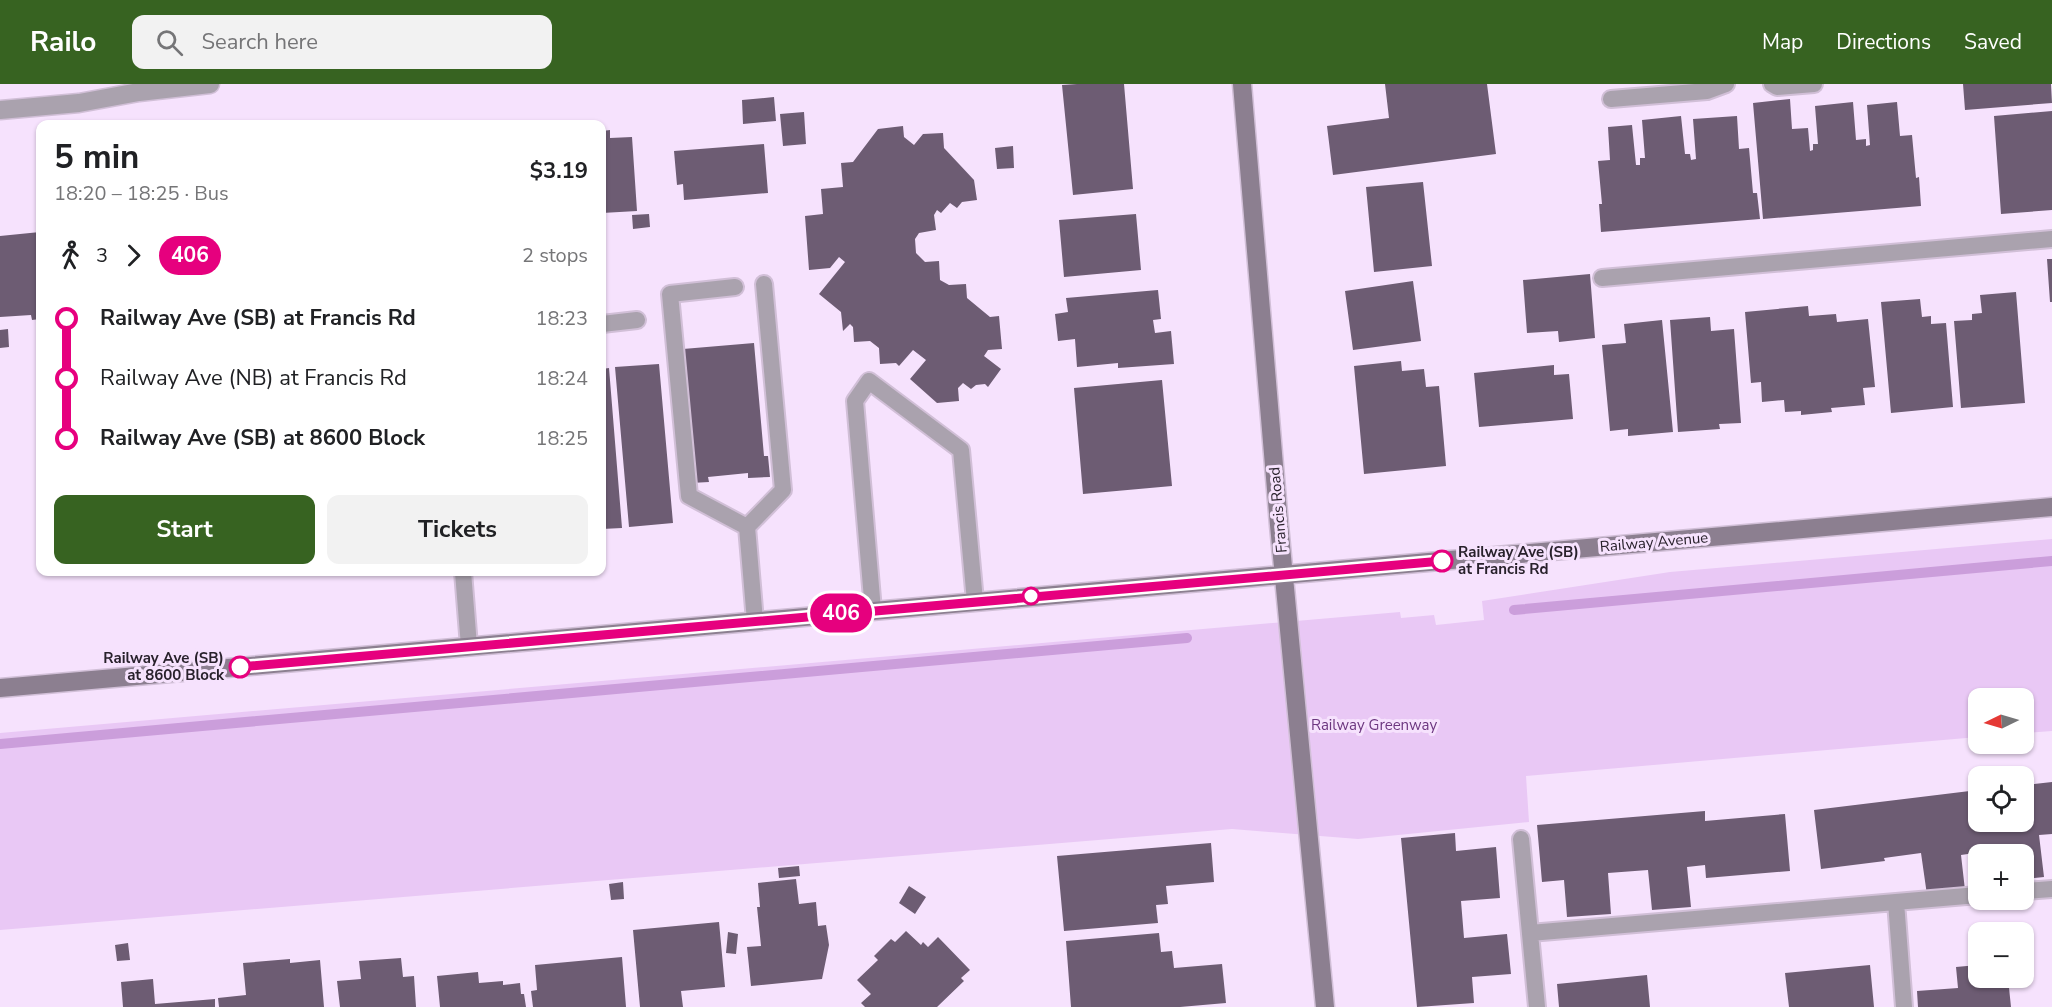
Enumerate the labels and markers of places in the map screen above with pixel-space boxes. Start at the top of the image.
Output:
place label: Railway Ave (SB) at Francis Rd [1458,542,1579,579]
marker: Railway Ave (SB) at Francis Rd [1431,550,1453,572]
unlabelled marker [1022,587,1040,605]
place label: Railway Ave (SB) at 8600 Block [103,648,225,685]
marker: Railway Ave (SB) at 8600 Block [229,656,251,678]

